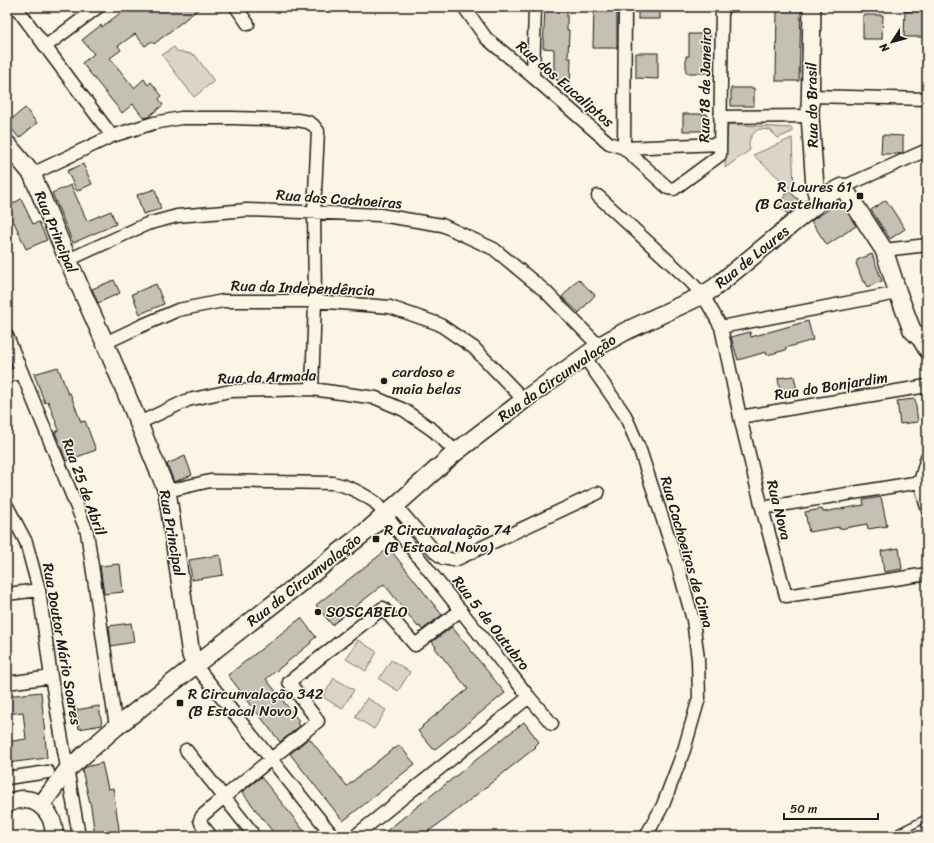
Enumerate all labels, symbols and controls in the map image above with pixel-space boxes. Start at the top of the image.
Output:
north arrow [872,22,912,62]
street label: Rua 18 de Janeiro [691,27,719,143]
street label: Rua dos Eucaliptos [510,34,620,134]
text: N [874,39,895,57]
street label: Rua do Brasil [798,61,826,148]
place label: R Loures 61 (B Castelhana) [755,174,853,217]
street label: Rua das Cachoeiras [275,182,404,216]
street label: Rua Principal [27,187,85,278]
marker: R Loures 61 (B Castelhana) [855,191,865,201]
street label: Rua de Loures [709,218,796,295]
street label: Rua da Independência [231,272,376,304]
street label: Rua da Circunvalação [492,327,622,429]
place label: cardoso e maia belas [392,359,461,402]
street label: Rua da Armada [217,362,317,392]
street label: Rua do Bonjardim [772,364,890,408]
marker: cardoso e maia belas [379,376,389,386]
street label: Rua 25 de Abril [54,435,114,540]
street label: Rua Cachoeiras de Cima [653,473,721,631]
street label: Rua Nova [759,477,799,543]
street label: Rua Principal [152,488,192,579]
place label: R Circunvalação 74 (B Estacal Novo) [384,517,511,560]
street label: Rua da Circunvalação [241,526,368,633]
marker: R Circunvalação 74 (B Estacal Novo) [371,534,381,544]
street label: Rua Doutor Mário Soares [35,561,89,727]
street label: Rua 5 de Outubro [445,570,537,677]
place label: SOSCABELO [326,599,408,625]
marker: SOSCABELO [313,607,323,617]
place label: R Circunvalação 342 (B Estacal Novo) [188,681,324,724]
marker: R Circunvalação 342 (B Estacal Novo) [175,698,185,708]
scale bar [784,795,878,821]
text: 50 m [790,798,817,820]

